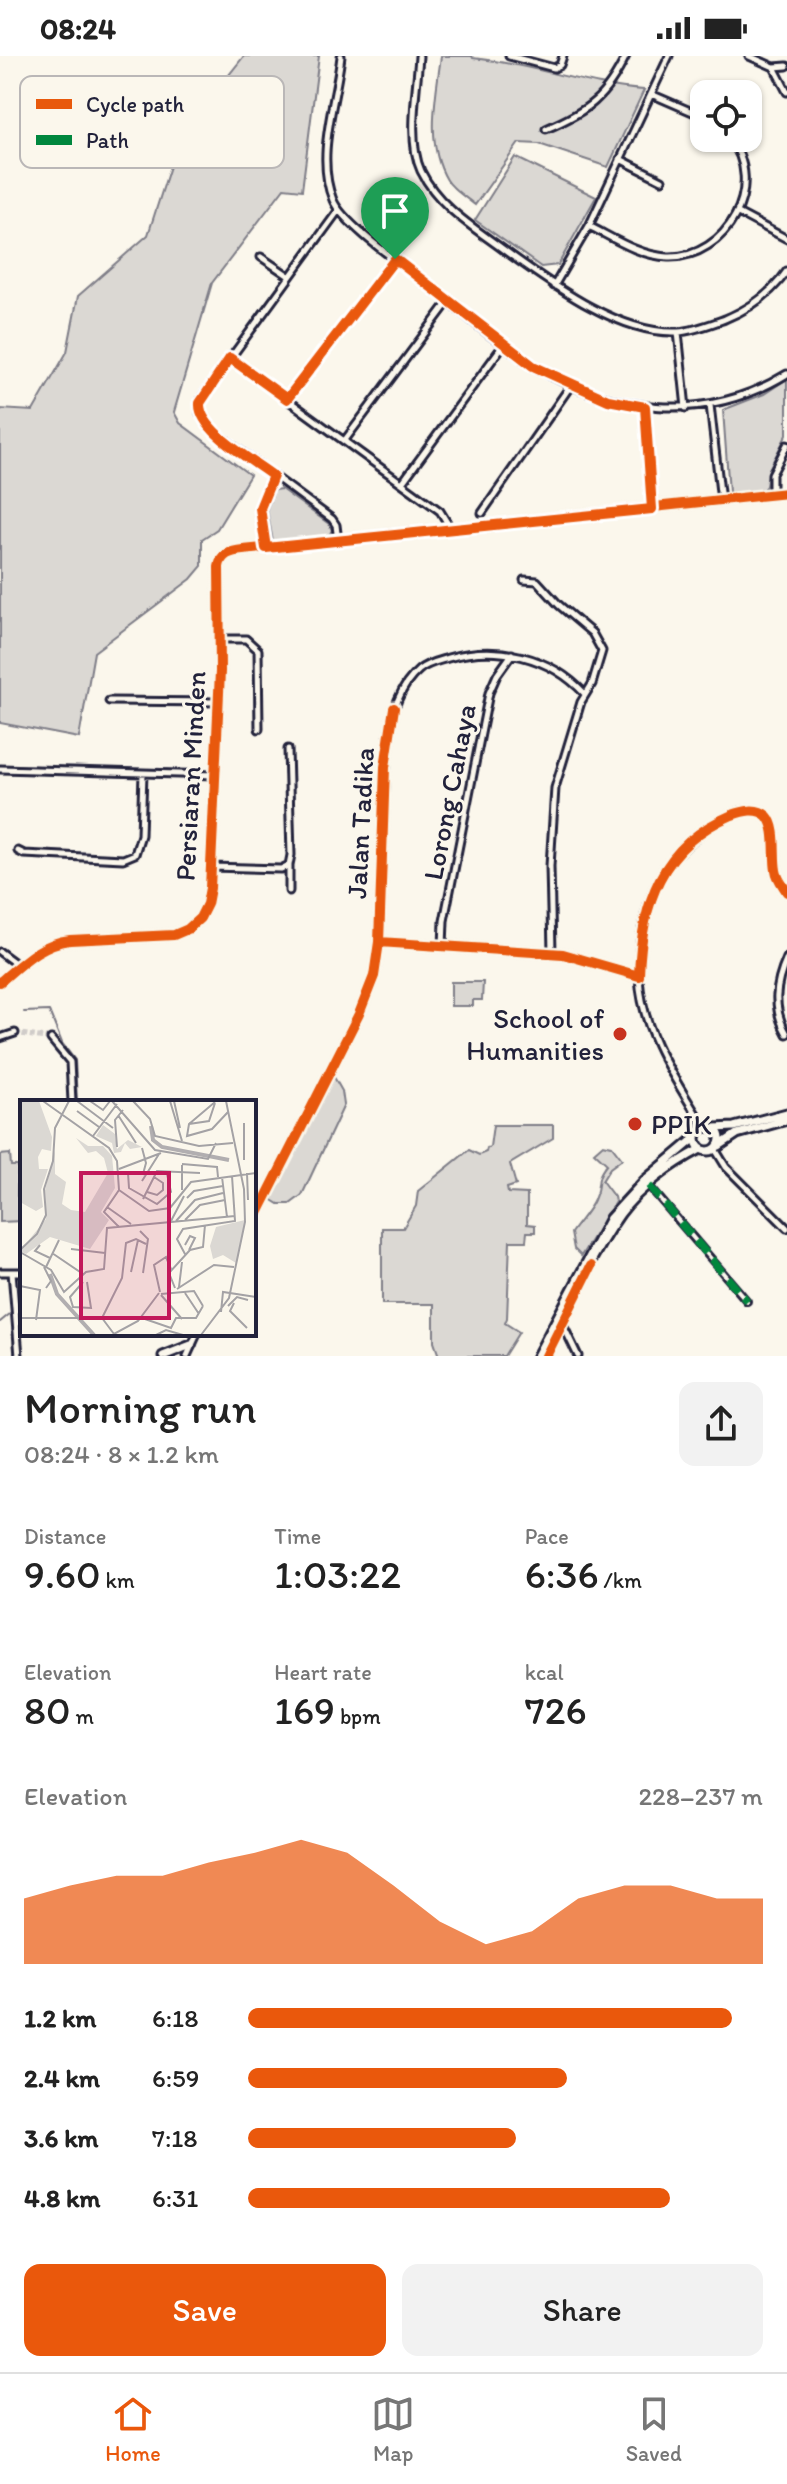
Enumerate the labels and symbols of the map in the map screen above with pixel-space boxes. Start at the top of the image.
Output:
legend [20,76,284,168]
text: Cycle path [86,91,185,118]
text: Path [86,127,129,154]
pin [361,177,429,259]
street label: Persiaran Minden [168,670,212,882]
street label: Lorong Cahaya [415,701,483,883]
street label: Jalan Tadika [339,746,381,900]
place label: School of Humanities [466,1001,604,1067]
marker: School of Humanities [611,1025,629,1043]
inset map [20,1100,256,1336]
place label: PPIK [651,1107,711,1141]
marker: PPIK [626,1115,644,1133]

